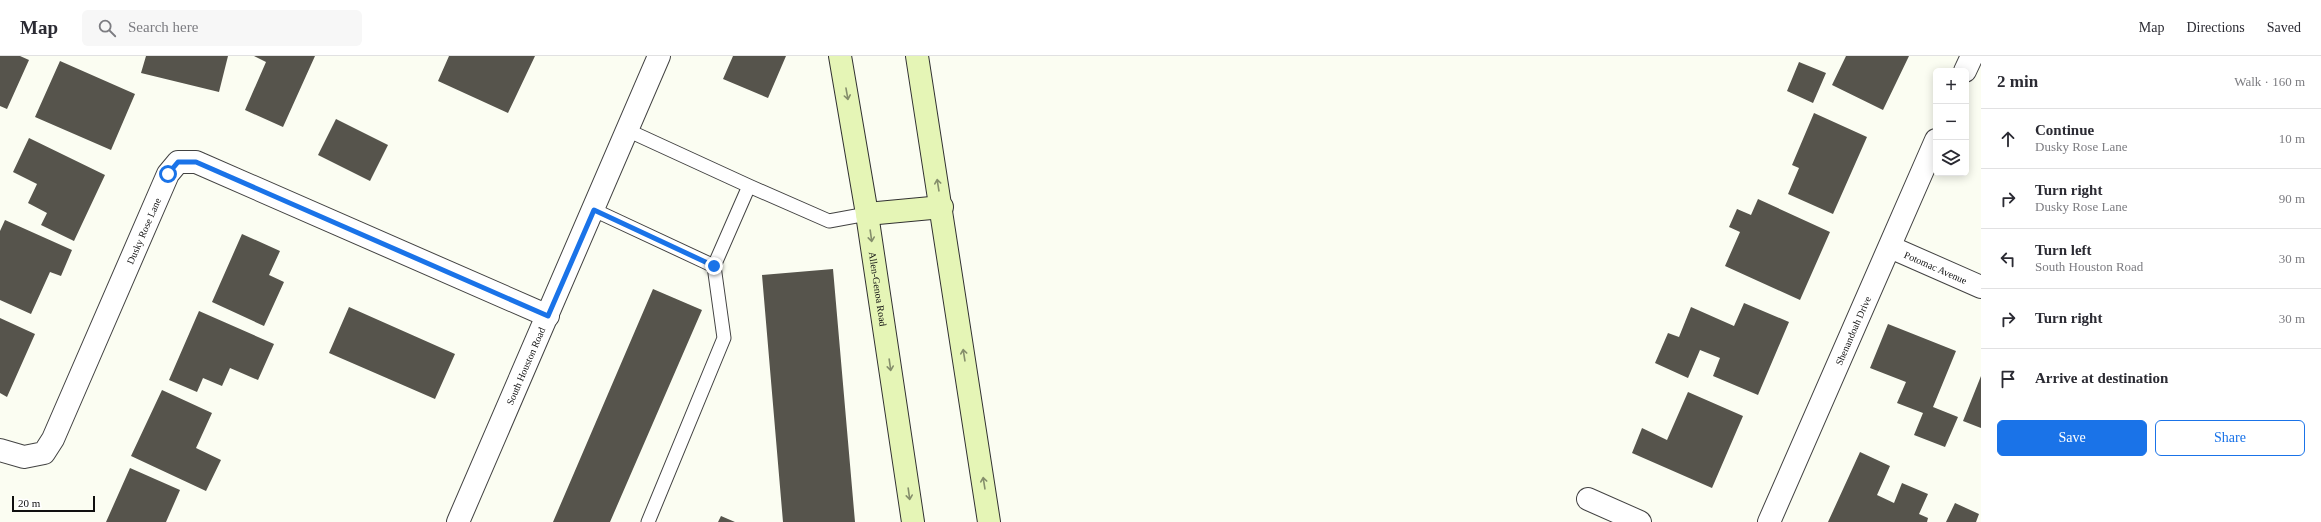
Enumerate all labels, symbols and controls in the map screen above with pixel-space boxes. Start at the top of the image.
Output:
search box [82,10,362,46]
text: Map [20,17,58,38]
icon: search [96,17,118,39]
text: Search here [128,19,198,35]
text: Map [2139,20,2164,35]
text: Directions [2186,20,2245,35]
text: Saved [2267,20,2301,35]
map controls [1933,68,1969,176]
button: + [1933,68,1969,104]
text: 2 min [1997,72,2038,91]
text: Walk · 160 m [2234,74,2305,89]
one-way arrow [843,88,851,101]
button: − [1933,104,1969,140]
text: Continue [2035,122,2094,138]
icon: ahead [1997,128,2019,150]
text: 10 m [2279,131,2305,146]
text: Dusky Rose Lane [2035,139,2127,154]
button: layers [1933,140,1969,176]
route start [159,165,177,183]
one-way arrow [934,179,942,192]
text: Turn right [2035,182,2102,198]
icon: right [1997,188,2019,210]
text: 90 m [2279,191,2305,206]
street label: Dusky Rose Lane [124,195,163,266]
text: Dusky Rose Lane [2035,199,2127,214]
one-way arrow [867,230,875,243]
text: Turn left [2035,242,2092,258]
icon: left [1997,248,2019,270]
street label: Potomac Avenue [1903,249,1969,286]
street label: Allen-Genoa Road [867,251,889,327]
text: 30 m [2279,251,2305,266]
route end [705,257,723,275]
text: South Houston Road [2035,259,2143,274]
street label: Shenandoah Drive [1833,294,1873,367]
icon: right [1997,308,2019,330]
text: Turn right [2035,310,2102,326]
text: 30 m [2279,311,2305,326]
street label: South Houston Road [504,325,547,406]
one-way arrow [960,349,968,362]
one-way arrow [886,358,894,371]
icon: arrive [1997,368,2019,390]
text: Arrive at destination [2035,370,2168,386]
button: Save [1997,420,2147,456]
button: Share [2155,420,2305,456]
one-way arrow [980,477,988,490]
one-way arrow [905,487,913,500]
scale bar [12,494,95,513]
text: 20 m [18,497,40,509]

